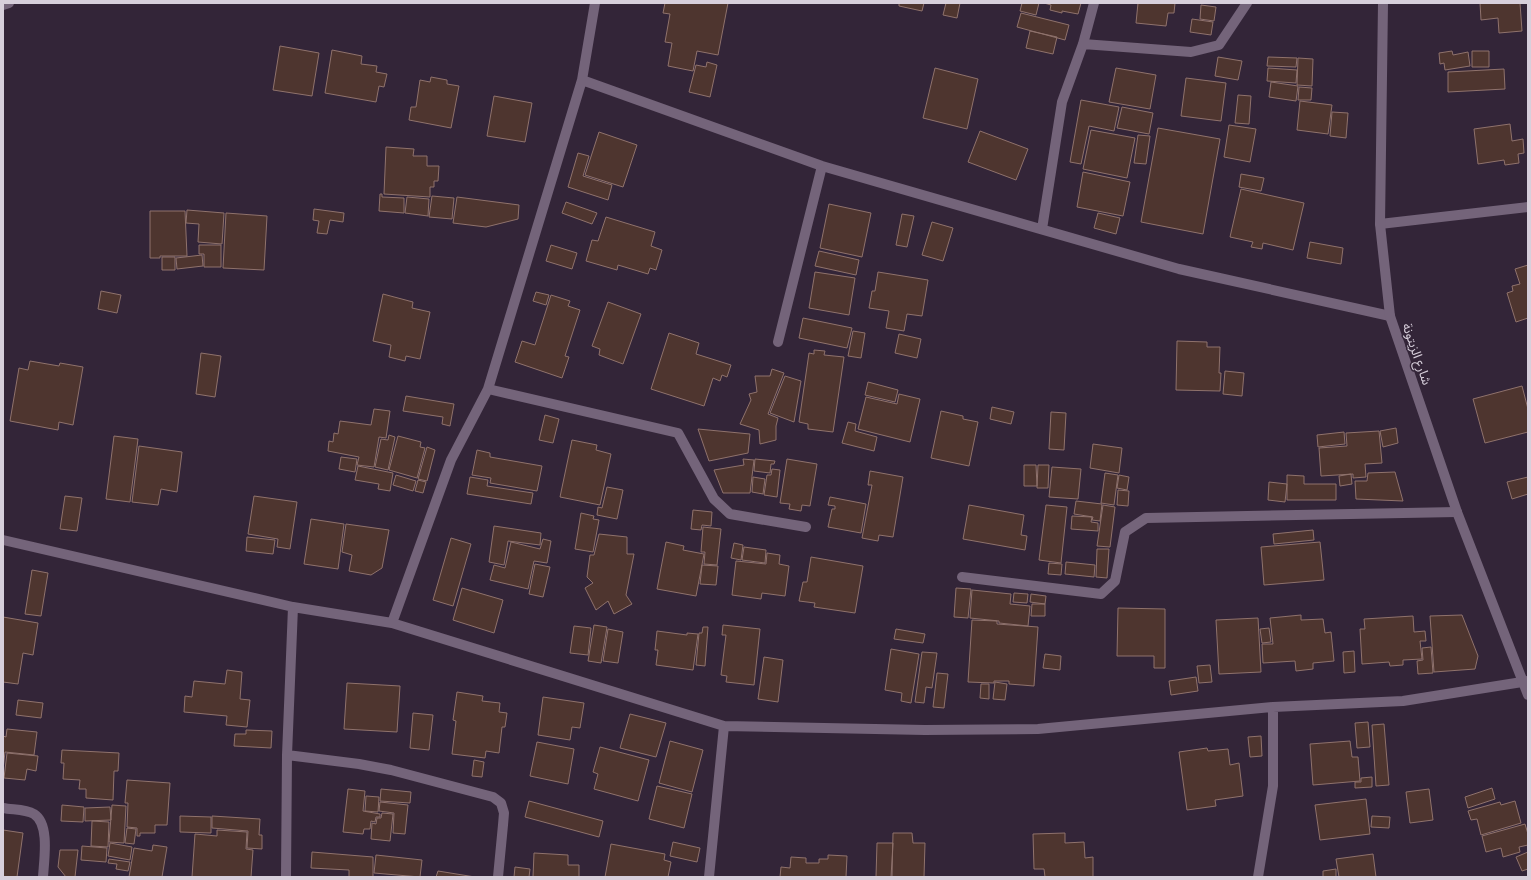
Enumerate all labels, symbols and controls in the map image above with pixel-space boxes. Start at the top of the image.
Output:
street label: شارع الزيتونة [1397,321,1435,388]

